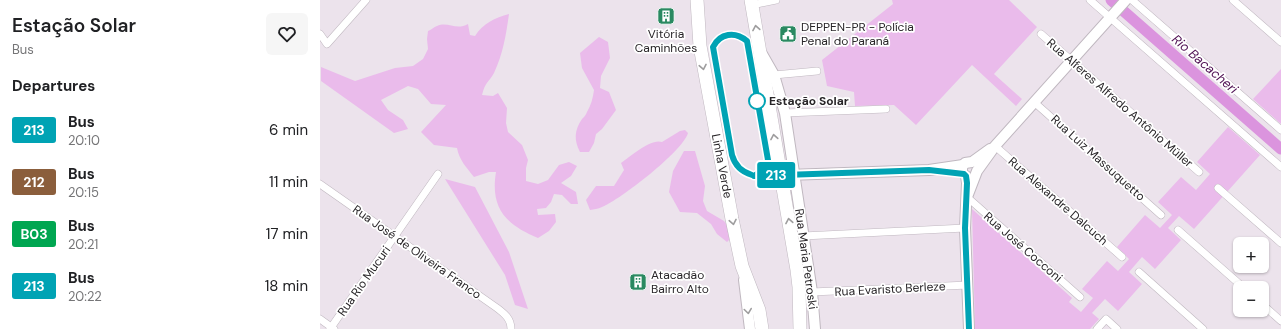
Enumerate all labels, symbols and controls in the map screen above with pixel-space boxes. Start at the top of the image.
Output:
building icon: Vitória Caminhões [656,6,676,26]
text: Estação Solar [12,13,136,38]
button: heart [266,13,308,55]
place label: DEPPEN-PR - Polícia Penal do Paraná [801,19,914,49]
public building icon: DEPPEN-PR - Polícia Penal do Paraná [778,24,798,44]
one-way arrow [752,25,761,31]
place label: Vitória Caminhões [635,26,697,56]
water label: Rio Bacacheri [1168,31,1242,98]
street label: Rua Alferes Alfredo Antônio Müller [1043,35,1197,171]
text: Bus [12,41,34,58]
one-way arrow [699,63,707,70]
text: Departures [12,76,95,96]
marker: Estação Solar [748,92,766,110]
place label: Estação Solar [769,93,849,109]
street label: Rua Luiz Massuquetto [1048,111,1148,205]
text: Bus [68,112,95,132]
text: 6 min [269,120,308,140]
text: 213 [23,121,45,139]
text: 20:10 [68,132,100,149]
street label: Linha Verde [708,132,736,200]
one-way arrow [771,133,779,140]
street label: Rua Alexandre Dalcuch [1005,153,1111,249]
line badge: 213 [753,162,799,188]
text: Bus [68,164,95,184]
text: 213 [765,166,787,184]
text: 11 min [269,172,308,192]
text: 212 [23,173,45,191]
text: 20:15 [68,184,99,201]
street label: Rua José de Oliveira Franco [350,201,484,303]
street label: Rua Maria Petroski [791,208,821,311]
street label: Rua José Cocconi [980,208,1066,286]
text: Bus [68,216,95,236]
one-way arrow [785,218,793,224]
one-way arrow [728,219,736,225]
text: 17 min [266,224,308,244]
text: B03 [20,225,48,243]
text: 20:21 [68,236,98,253]
map controls [1233,237,1269,317]
button: + [1233,237,1269,273]
street label: Rua Rio Mucuri [334,243,394,319]
place label: Atacadão Bairro Alto [651,267,709,297]
text: Bus [68,268,95,288]
building icon: Atacadão Bairro Alto [628,272,648,292]
text: 18 min [265,276,308,296]
text: 213 [23,277,45,295]
street label: Rua Evaristo Berleze [834,278,946,300]
button: − [1233,281,1269,317]
text: 20:22 [68,288,102,305]
one-way arrow [743,308,752,314]

